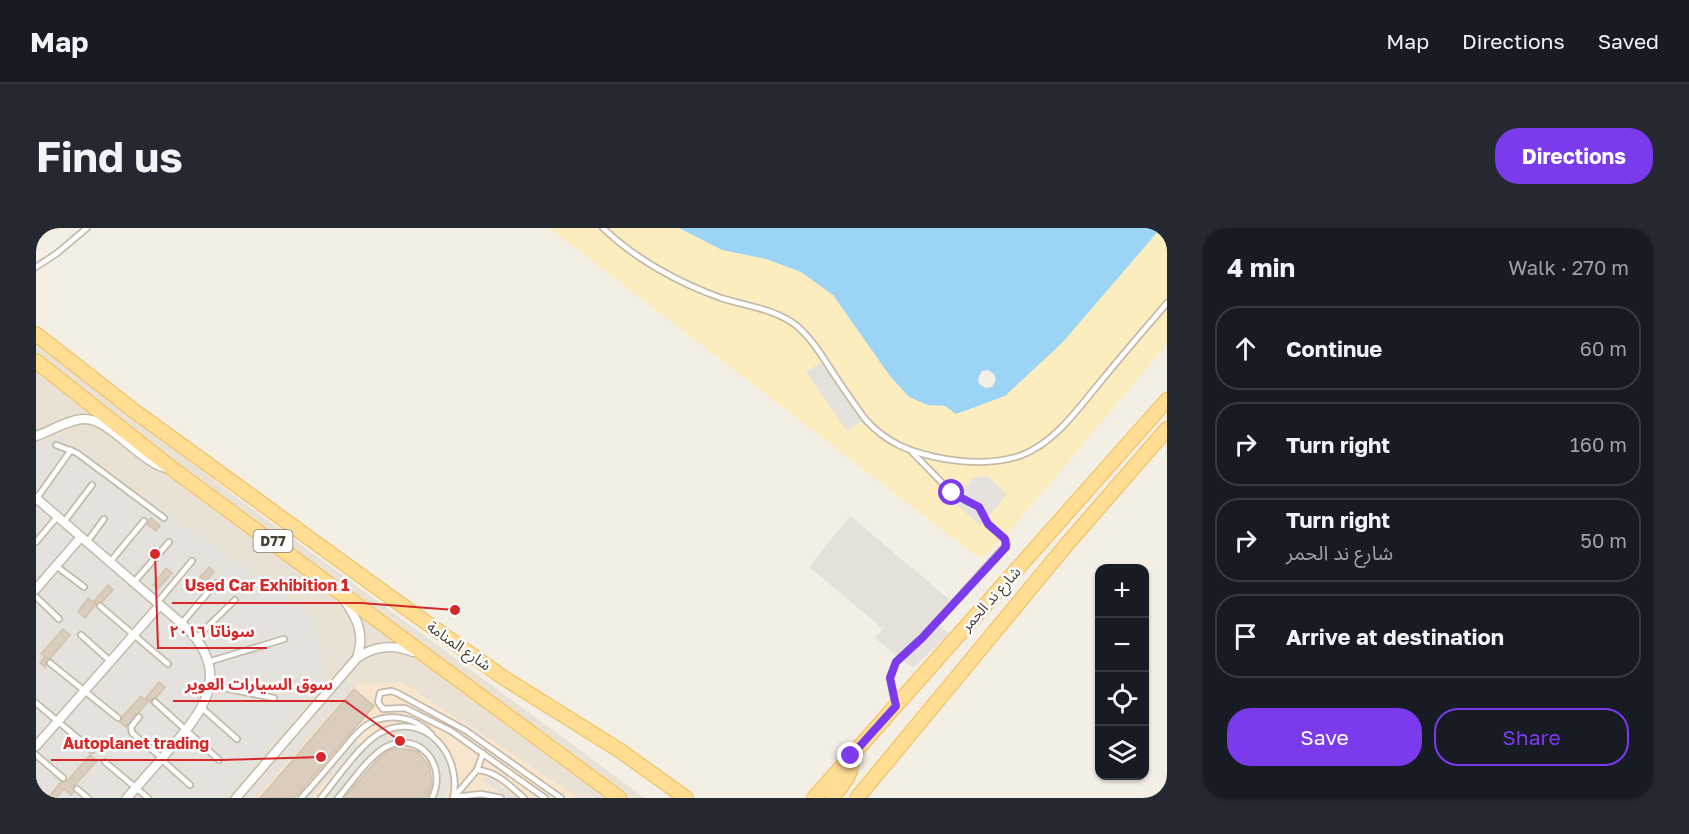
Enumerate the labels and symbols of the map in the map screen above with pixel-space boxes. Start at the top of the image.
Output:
route start [938,479,964,505]
road number: D77 [254,530,292,552]
street label: شارع ند الحمر [956,562,1027,638]
callout: Used Car Exhibition 1 [172,569,361,603]
text: Used Car Exhibition 1 [185,575,349,595]
callout: سوناتا ٢٠١٦ [158,614,267,648]
street label: شارع المنامة [422,617,495,677]
text: سوناتا ٢٠١٦ [169,621,255,641]
callout: سوق السيارات العوير [173,667,345,701]
text: سوق السيارات العوير [184,674,333,694]
callout: Autoplanet trading [51,726,221,760]
text: Autoplanet trading [63,733,209,753]
route end [837,742,863,768]

